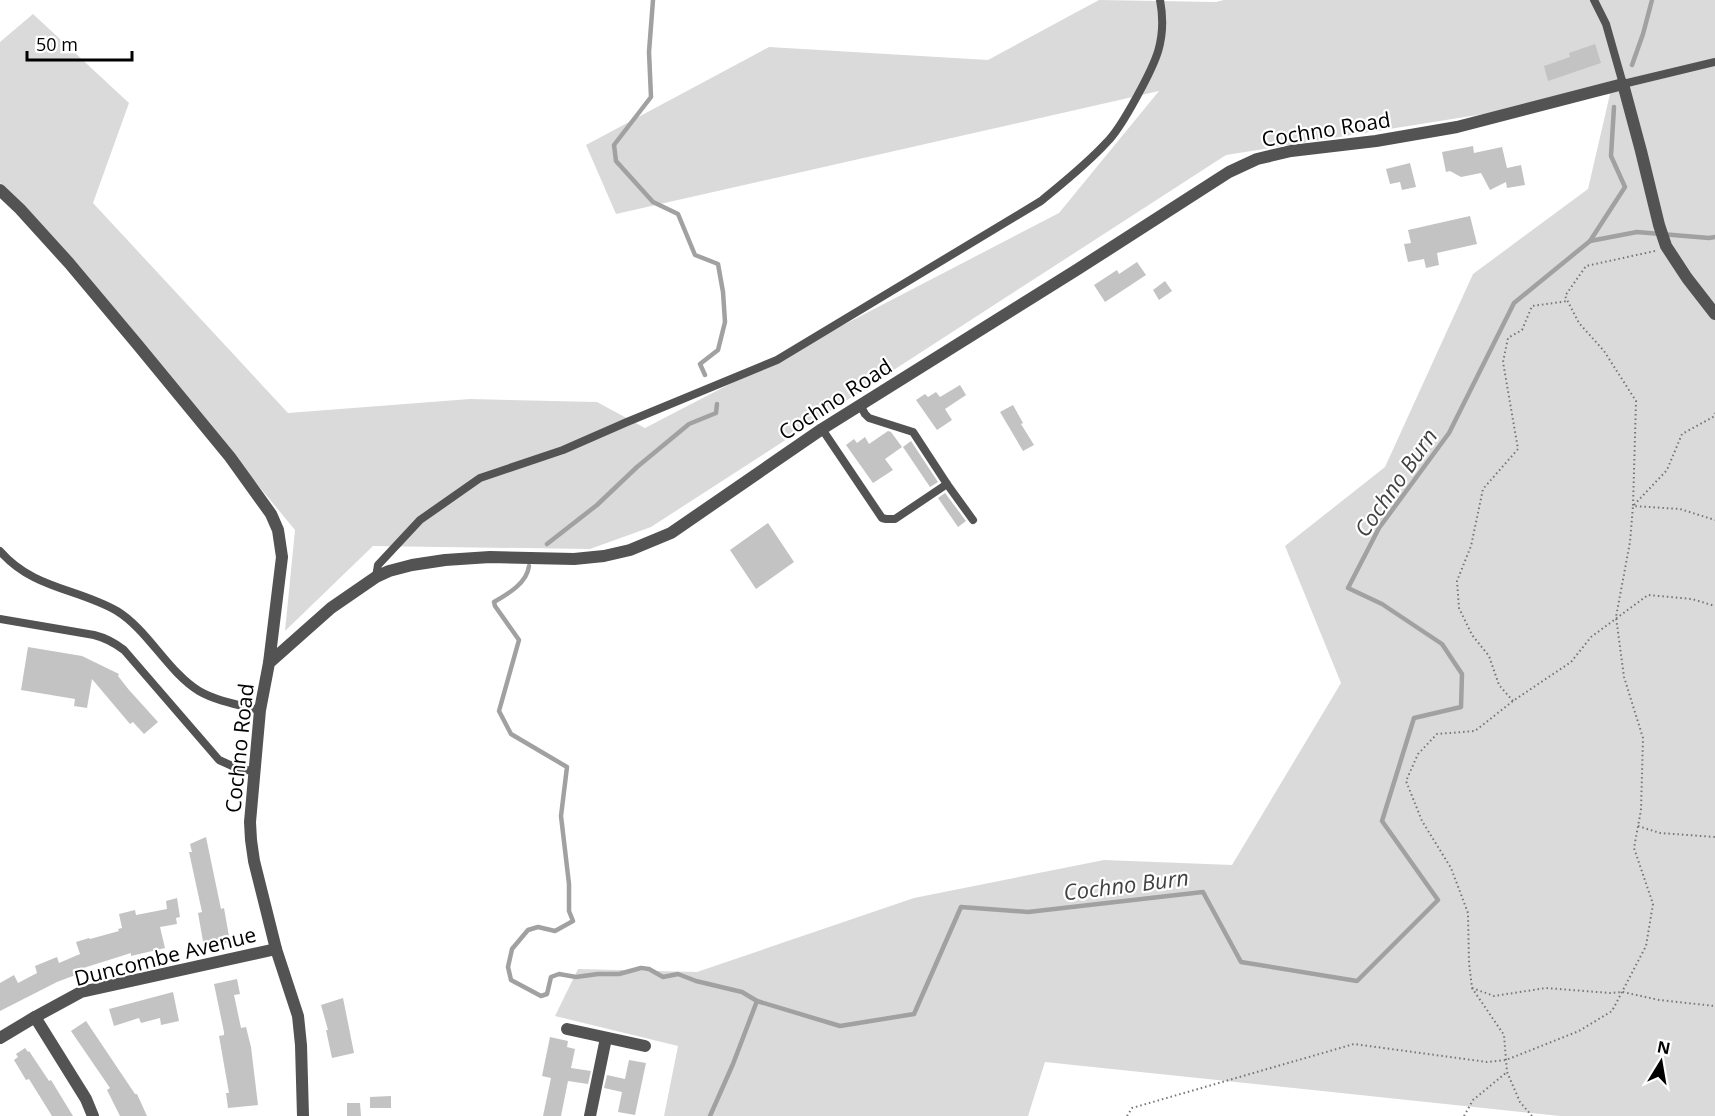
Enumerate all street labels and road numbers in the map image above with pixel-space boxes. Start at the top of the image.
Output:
street label: Cochno Road [1260,105,1392,153]
street label: Cochno Road [773,352,897,446]
street label: Cochno Road [218,682,260,814]
street label: Duncombe Avenue [71,920,259,992]

